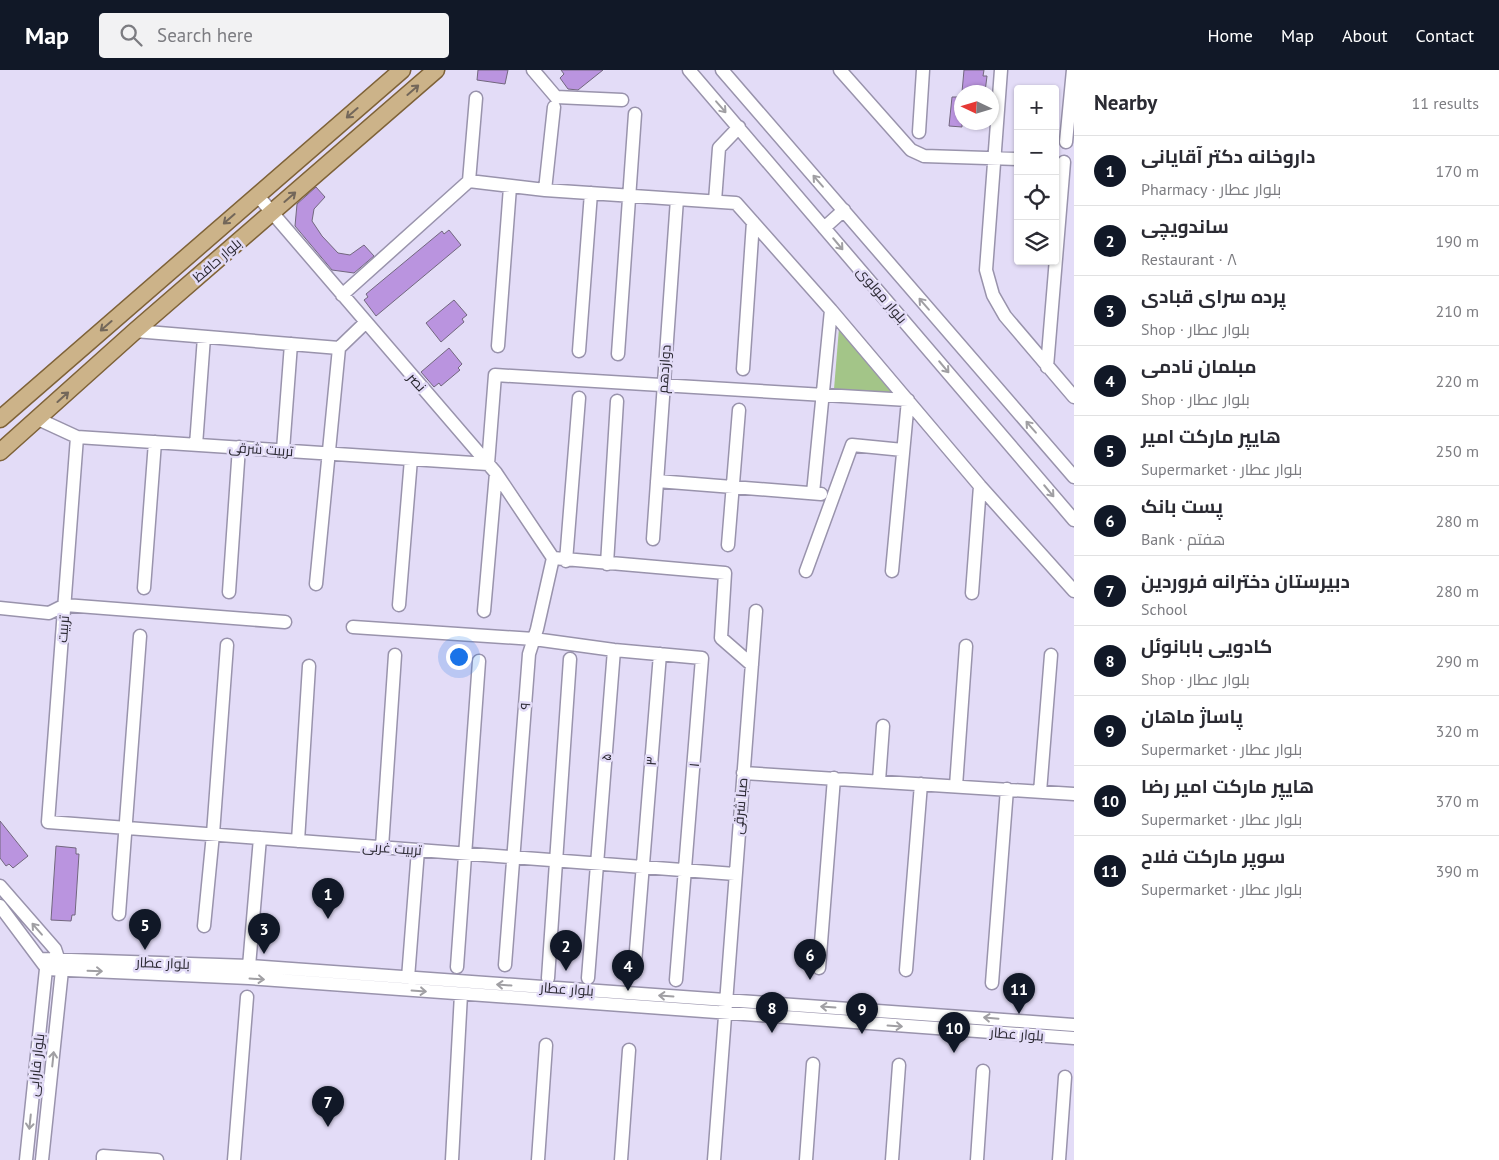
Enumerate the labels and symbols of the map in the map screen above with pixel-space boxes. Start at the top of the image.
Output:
one-way arrow [406,85,419,96]
north arrow [954,85,999,130]
one-way arrow [715,100,727,113]
one-way arrow [346,108,359,119]
one-way arrow [812,174,824,187]
one-way arrow [283,191,296,203]
one-way arrow [223,214,236,225]
street label: بلوار حافظ [189,234,245,286]
one-way arrow [832,237,844,250]
street label: بلوار مولوی [853,263,911,327]
one-way arrow [919,297,930,310]
one-way arrow [100,320,113,332]
street label: دوازدهم [653,344,676,394]
one-way arrow [938,361,949,374]
street label: نصر [403,368,430,395]
one-way arrow [56,391,69,402]
one-way arrow [1025,420,1036,433]
street label: تربیت شرقی [228,438,294,460]
one-way arrow [1043,484,1055,497]
street label: تربیت [53,615,73,643]
your location [446,644,472,670]
street label: ۹ [516,702,534,710]
street label: ۵ [597,753,615,761]
street label: ۳ [642,756,660,766]
street label: ۱ [685,762,703,768]
street label: صبا شرقی [729,777,751,835]
street label: تربیت غربی [362,837,423,859]
pin: 1 [312,878,344,919]
pin: 5 [129,909,161,950]
pin: 3 [248,913,280,954]
one-way arrow [32,923,43,936]
pin: 2 [550,930,582,971]
pin: 6 [794,939,826,980]
pin: 4 [612,950,644,991]
street label: بلوار عطار [135,953,190,973]
one-way arrow [86,967,102,976]
pin: 11 [1003,973,1035,1014]
one-way arrow [249,974,265,983]
street label: بلوار عطار [538,978,595,1000]
one-way arrow [496,980,512,989]
one-way arrow [411,986,427,995]
one-way arrow [659,992,675,1001]
pin: 8 [756,992,788,1033]
pin: 9 [846,993,878,1034]
one-way arrow [821,1002,837,1012]
pin: 10 [938,1012,970,1053]
one-way arrow [983,1013,999,1023]
one-way arrow [887,1021,903,1030]
street label: بلوار عطار [988,1023,1045,1045]
street label: بلوار فارابی [24,1032,48,1098]
one-way arrow [48,1052,58,1068]
pin: 7 [312,1086,344,1127]
one-way arrow [25,1114,35,1130]

